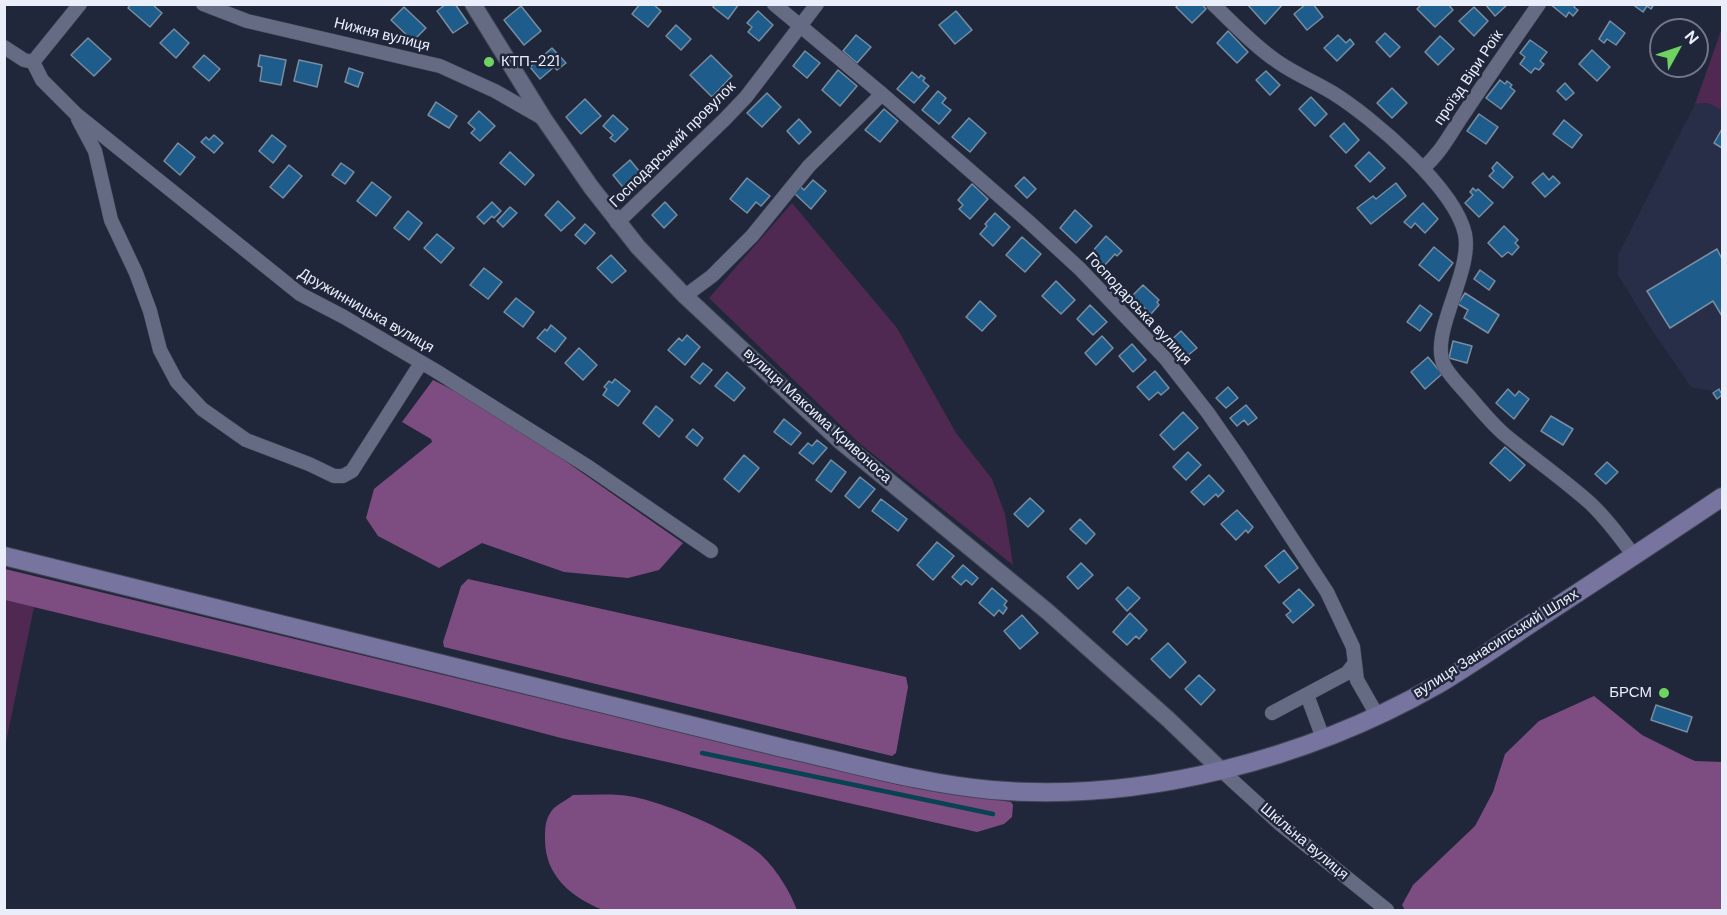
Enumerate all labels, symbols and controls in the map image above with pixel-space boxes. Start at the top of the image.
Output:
street label: Нижня вулиця [332,14,432,56]
north arrow [1649,18,1709,78]
text: N [1680,26,1703,49]
street label: проїзд Віри Роїк [1431,27,1507,129]
place label: КТП-221 [501,53,560,71]
marker: КТП-221 [482,55,496,69]
street label: Господарський провулок [606,78,740,212]
street label: Господарська вулиця [1081,249,1195,369]
street label: Дружинницька вулиця [295,265,437,357]
street label: вулиця Максима Кривоноса [739,345,895,487]
street label: вулиця Занасипський Шлях [1410,586,1582,702]
place label: БРСМ [1609,684,1652,702]
marker: БРСМ [1657,686,1671,700]
street label: Шкільна вулиця [1256,800,1352,884]

